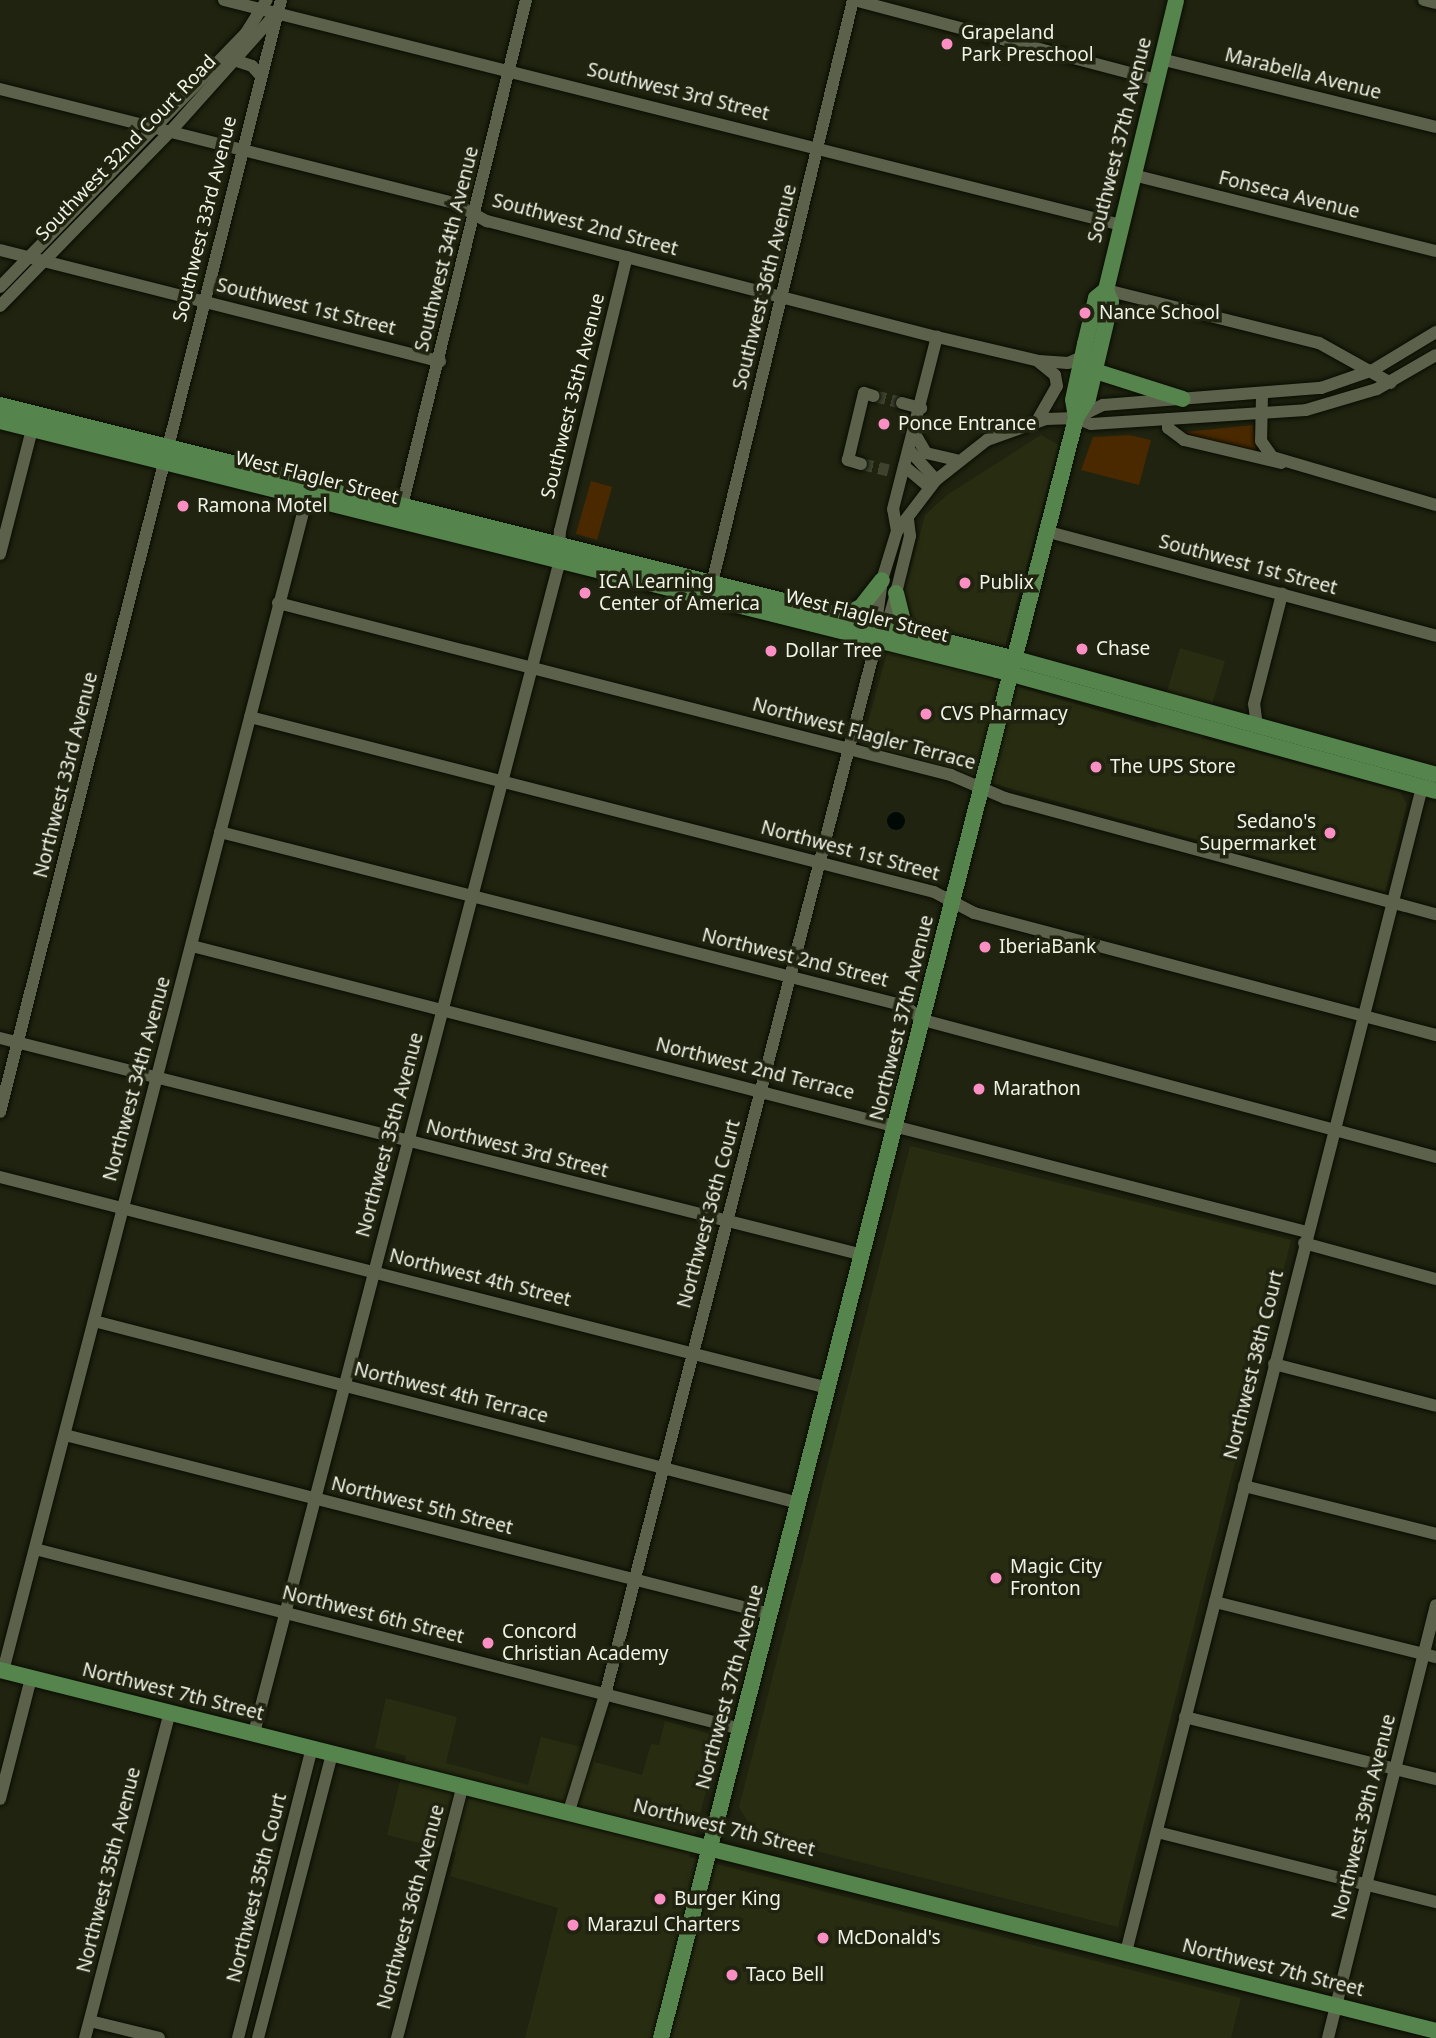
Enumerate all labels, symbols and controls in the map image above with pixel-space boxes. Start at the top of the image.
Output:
place label: Grapeland Park Preschool [961,22,1094,66]
street label: Southwest 37th Avenue [1083,35,1157,245]
marker: Grapeland Park Preschool [939,36,955,52]
street label: Marabella Avenue [1222,44,1384,104]
street label: Southwest 32nd Court Road [31,50,221,246]
street label: Southwest 3rd Street [585,58,771,126]
street label: Southwest 33rd Avenue [168,114,242,324]
street label: Southwest 34th Avenue [410,144,484,354]
street label: Fonseca Avenue [1216,166,1362,224]
street label: Southwest 36th Avenue [728,182,802,392]
street label: Southwest 2nd Street [490,189,680,261]
street label: Southwest 1st Street [214,274,398,340]
street label: Southwest 35th Avenue [536,291,610,501]
place label: Nance School [1099,302,1220,324]
marker: Nance School [1077,305,1093,321]
place label: Ponce Entrance [898,413,1036,435]
marker: Ponce Entrance [876,416,892,432]
street label: West Flagler Street [233,447,401,509]
place label: Ramona Motel [197,495,327,517]
marker: Ramona Motel [175,498,191,514]
street label: Southwest 1st Street [1156,530,1340,600]
place label: ICA Learning Center of America [599,571,760,615]
place label: Publix [979,572,1034,594]
marker: Publix [957,575,973,591]
marker: ICA Learning Center of America [577,585,593,601]
street label: West Flagler Street [783,585,951,647]
place label: Chase [1096,638,1150,660]
place label: Dollar Tree [785,640,882,662]
marker: Chase [1074,641,1090,657]
marker: Dollar Tree [763,643,779,659]
street label: Northwest 33rd Avenue [29,670,103,880]
street label: Northwest Flagler Terrace [750,693,978,775]
place label: CVS Pharmacy [940,703,1068,725]
marker: CVS Pharmacy [918,706,934,722]
place label: The UPS Store [1110,756,1236,778]
marker: The UPS Store [1088,759,1104,775]
place label: Sedano's Supermarket [1200,811,1316,855]
street label: Northwest 1st Street [758,816,942,886]
marker: Sedano's Supermarket [1322,825,1338,841]
street label: Northwest 37th Avenue [865,913,939,1123]
street label: Northwest 2nd Street [699,924,891,992]
place label: IberiaBank [999,936,1096,958]
marker: IberiaBank [977,939,993,955]
street label: Northwest 34th Avenue [99,974,175,1184]
street label: Northwest 35th Avenue [352,1030,428,1240]
street label: Northwest 2nd Terrace [653,1033,857,1105]
place label: Marathon [993,1078,1081,1100]
marker: Marathon [971,1081,987,1097]
street label: Northwest 3rd Street [424,1115,610,1183]
street label: Northwest 36th Court [673,1117,745,1311]
street label: Northwest 4th Street [387,1244,573,1312]
street label: Northwest 38th Court [1219,1268,1289,1462]
street label: Northwest 4th Terrace [352,1358,550,1428]
street label: Northwest 5th Street [329,1472,515,1540]
place label: Magic City Fronton [1010,1556,1102,1600]
marker: Magic City Fronton [988,1570,1004,1586]
street label: Northwest 6th Street [280,1581,466,1649]
street label: Northwest 37th Avenue [692,1582,768,1792]
place label: Concord Christian Academy [502,1621,668,1665]
marker: Concord Christian Academy [480,1635,496,1651]
street label: Northwest 7th Street [80,1658,266,1726]
street label: Northwest 39th Avenue [1327,1712,1401,1922]
street label: Northwest 35th Avenue [72,1765,146,1975]
street label: Northwest 35th Court [222,1791,292,1985]
street label: Northwest 7th Street [631,1794,817,1862]
street label: Northwest 36th Avenue [373,1802,449,2012]
place label: Burger King [674,1888,781,1910]
marker: Burger King [652,1891,668,1907]
place label: Marazul Charters [587,1914,740,1936]
marker: Marazul Charters [565,1917,581,1933]
place label: McDonald's [837,1927,941,1949]
marker: McDonald's [815,1930,831,1946]
street label: Northwest 7th Street [1180,1934,1366,2002]
place label: Taco Bell [746,1964,824,1986]
marker: Taco Bell [724,1967,740,1983]

